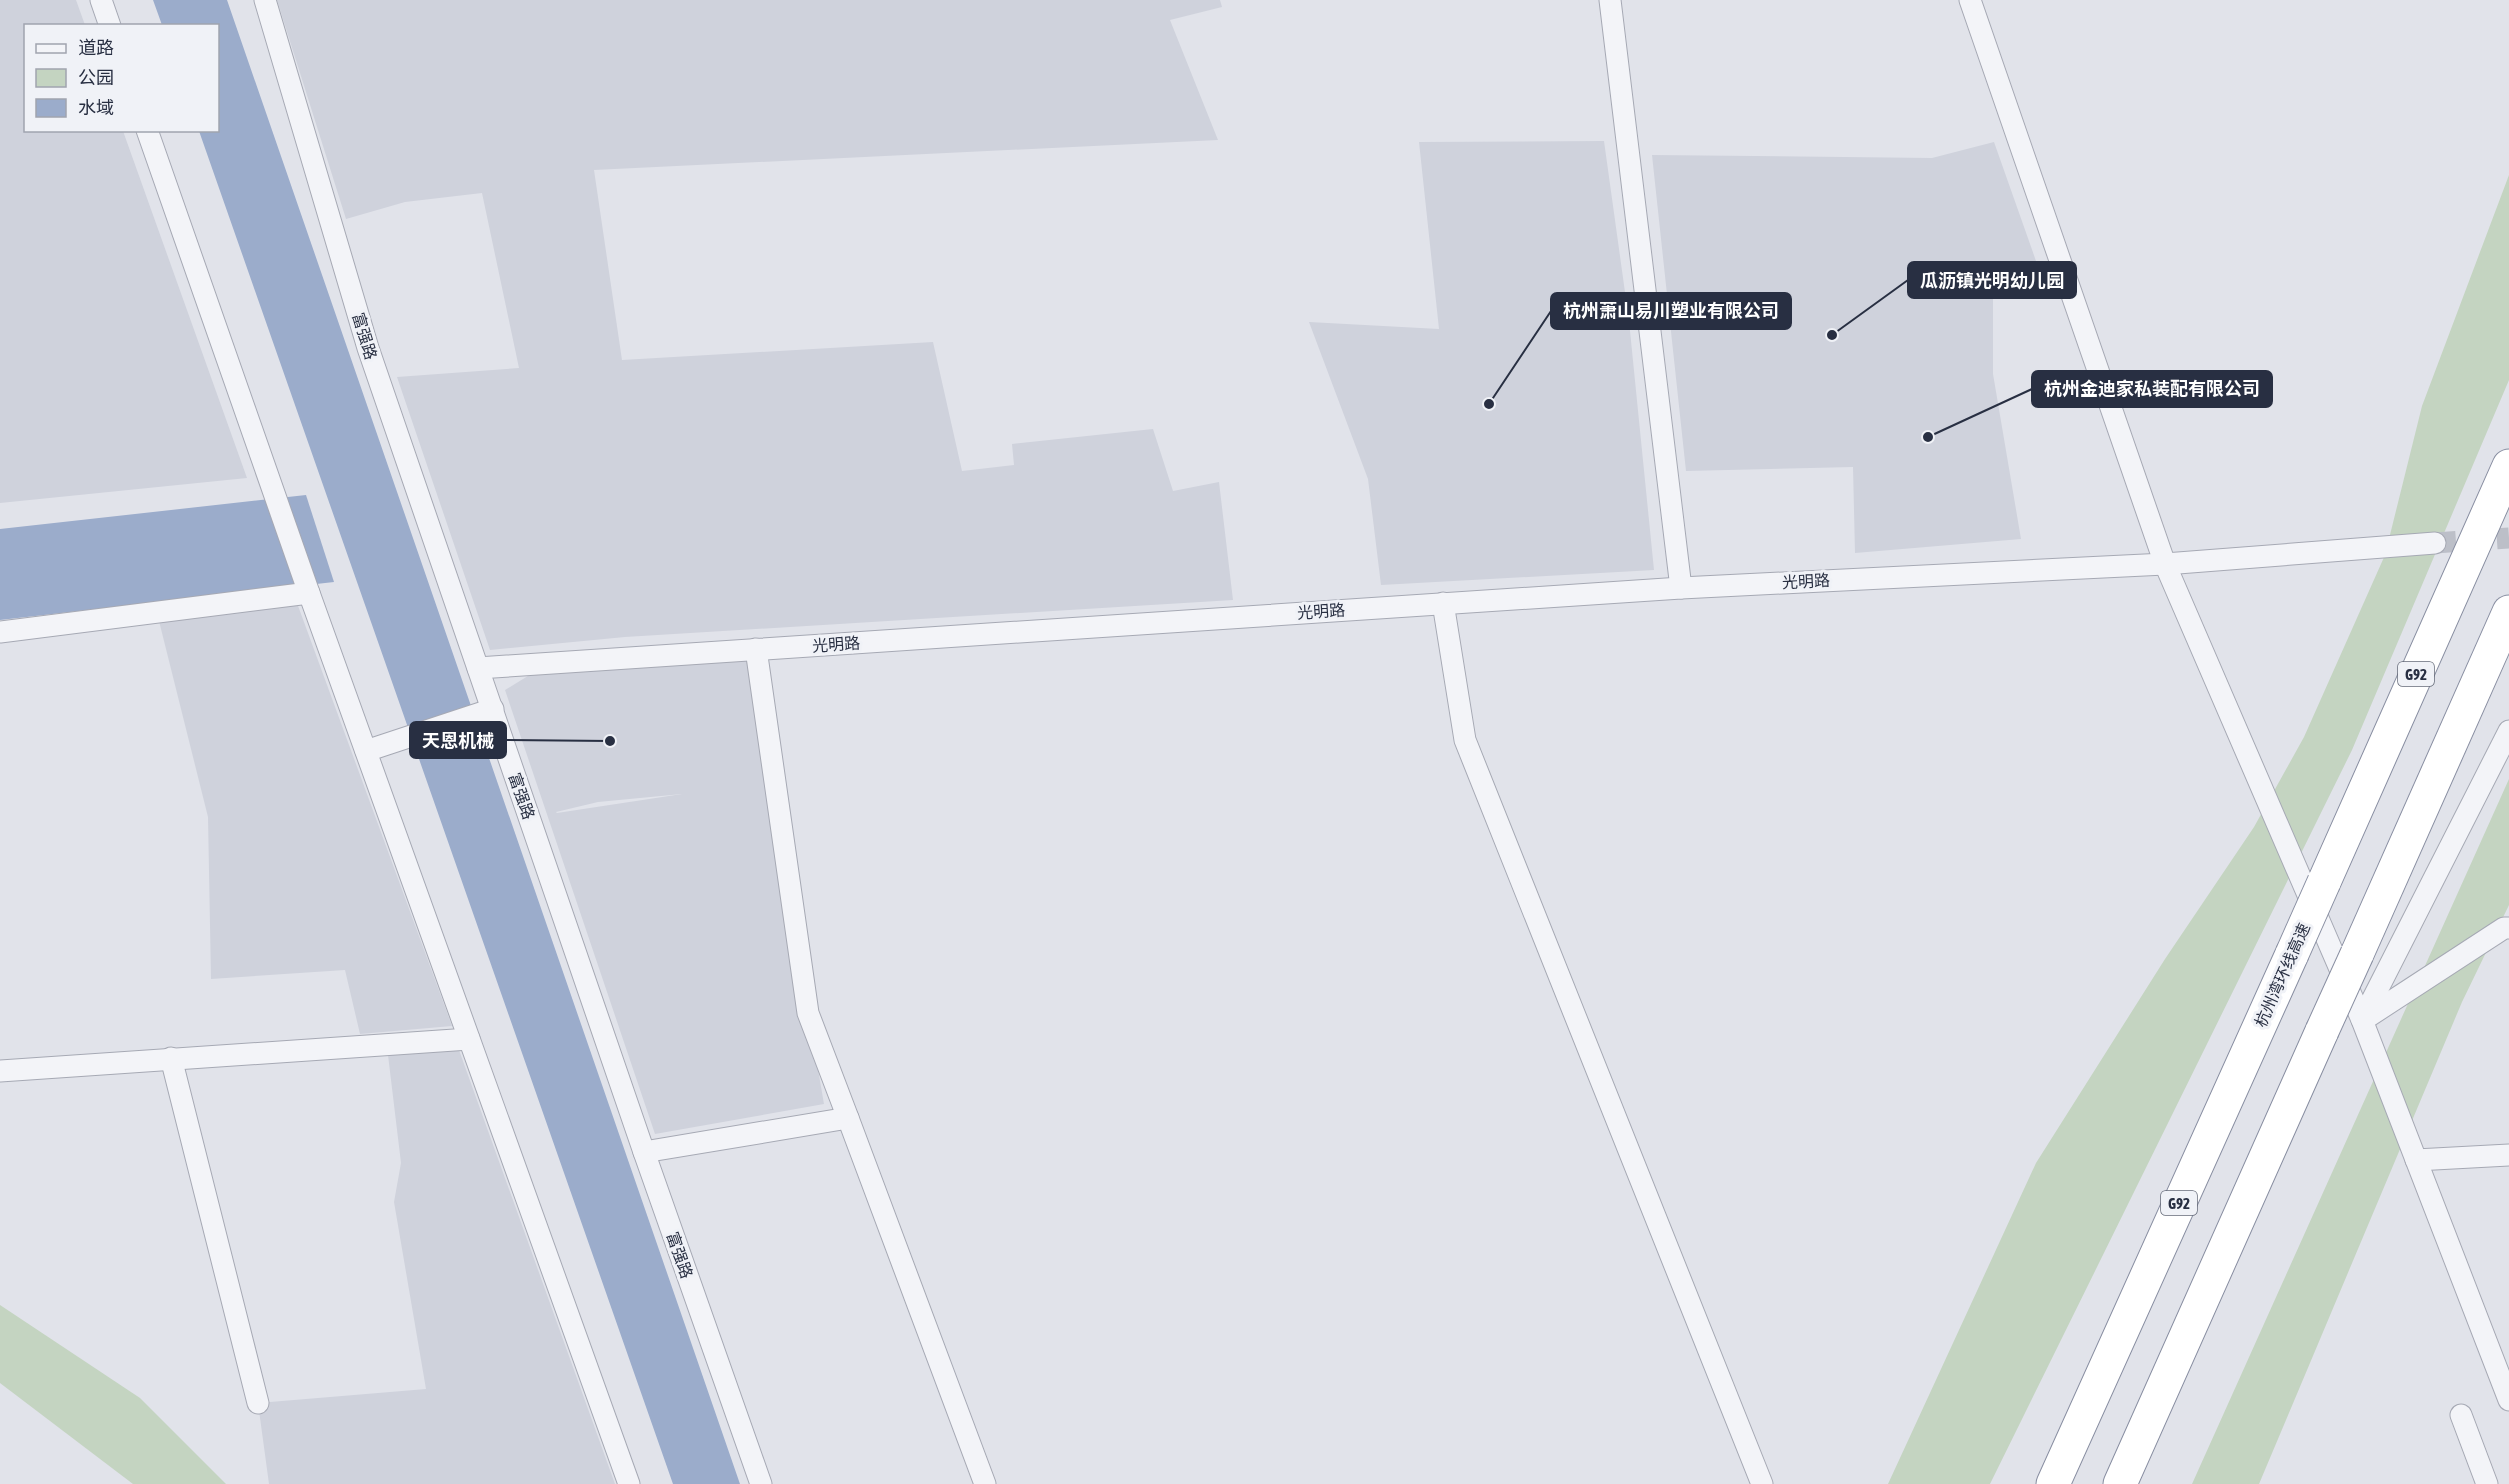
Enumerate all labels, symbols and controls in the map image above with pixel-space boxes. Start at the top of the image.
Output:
legend [24,24,219,132]
text: 道路 [78,37,114,58]
text: 公园 [78,67,114,88]
text: 水域 [78,97,114,118]
callout: 瓜沥镇光明幼儿园 [1908,262,2076,298]
text: 瓜沥镇光明幼儿园 [1920,270,2064,291]
callout: 杭州萧山易川塑业有限公司 [1551,293,1791,329]
text: 杭州萧山易川塑业有限公司 [1563,300,1779,321]
street label: 富强路 [349,310,381,362]
callout: 杭州金迪家私装配有限公司 [2032,371,2272,407]
text: 杭州金迪家私装配有限公司 [2044,378,2260,399]
street label: 光明路 [1782,571,1830,591]
street label: 光明路 [1296,600,1346,622]
street label: 光明路 [811,633,861,655]
road number: G92 [2398,662,2434,686]
callout: 天恩机械 [410,722,506,758]
text: 天恩机械 [422,730,494,751]
street label: 富强路 [506,770,538,822]
street label: 杭州湾环线高速 [2251,920,2313,1030]
road number: G92 [2161,1191,2197,1215]
street label: 富强路 [664,1229,696,1281]

